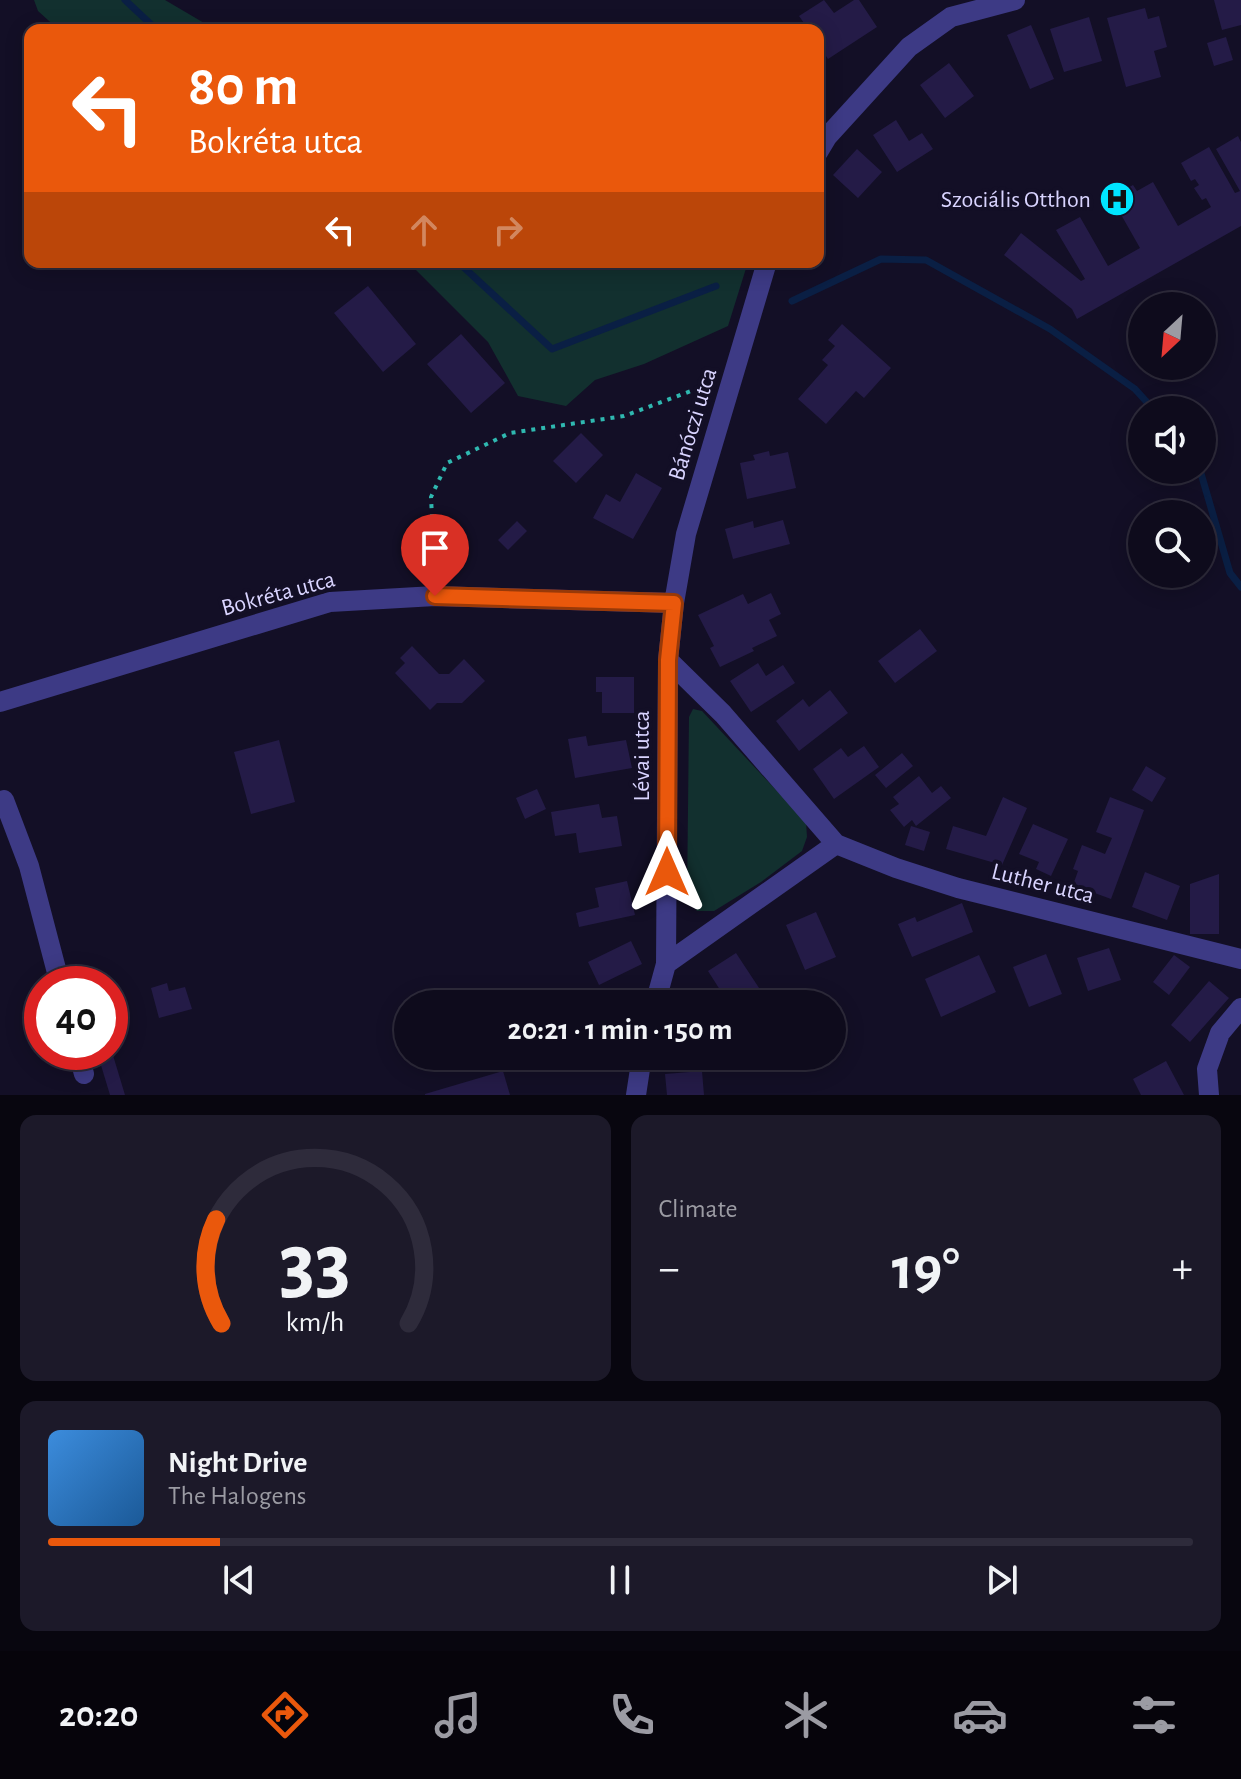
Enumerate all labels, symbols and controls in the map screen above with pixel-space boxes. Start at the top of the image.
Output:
icon: left [56,56,160,160]
text: 80 m [188,59,298,115]
text: Bokréta utca [188,124,363,160]
hospital icon: Szociális Otthon [1098,180,1136,218]
place label: Szociális Otthon [941,188,1091,212]
icon: left [318,208,362,252]
icon: ahead [402,208,446,252]
icon: right [486,208,530,252]
north arrow [1128,292,1216,380]
map controls [1128,292,1216,588]
street label: Bánóczi utca [664,365,721,483]
button: sound [1128,396,1216,484]
button: search [1128,500,1216,588]
pin [401,514,469,596]
icon: arrive [413,526,457,570]
street label: Bokréta utca [219,567,338,621]
street label: Lévai utca [630,711,654,801]
position arrow [625,830,709,914]
street label: Luther utca [989,860,1096,908]
speed limit sign: 40 [24,966,128,1070]
text: 20:21 · 1 min · 150 m [508,1015,732,1045]
text: Climate [659,1196,737,1222]
text: 33 [279,1223,351,1307]
text: 19° [892,1240,960,1300]
text: − [659,1247,680,1291]
text: + [1172,1247,1193,1291]
text: km/h [286,1308,345,1337]
text: Night Drive [168,1448,307,1478]
text: The Halogens [168,1483,306,1509]
icon: previous [217,1558,261,1602]
icon: pause [598,1558,642,1602]
icon: next [980,1558,1024,1602]
icon: directions [257,1687,313,1743]
icon: music [430,1687,486,1743]
icon: phone [604,1687,660,1743]
icon: climate [778,1687,834,1743]
icon: car [952,1687,1008,1743]
icon: filters [1126,1687,1182,1743]
text: 20:20 [59,1697,139,1733]

